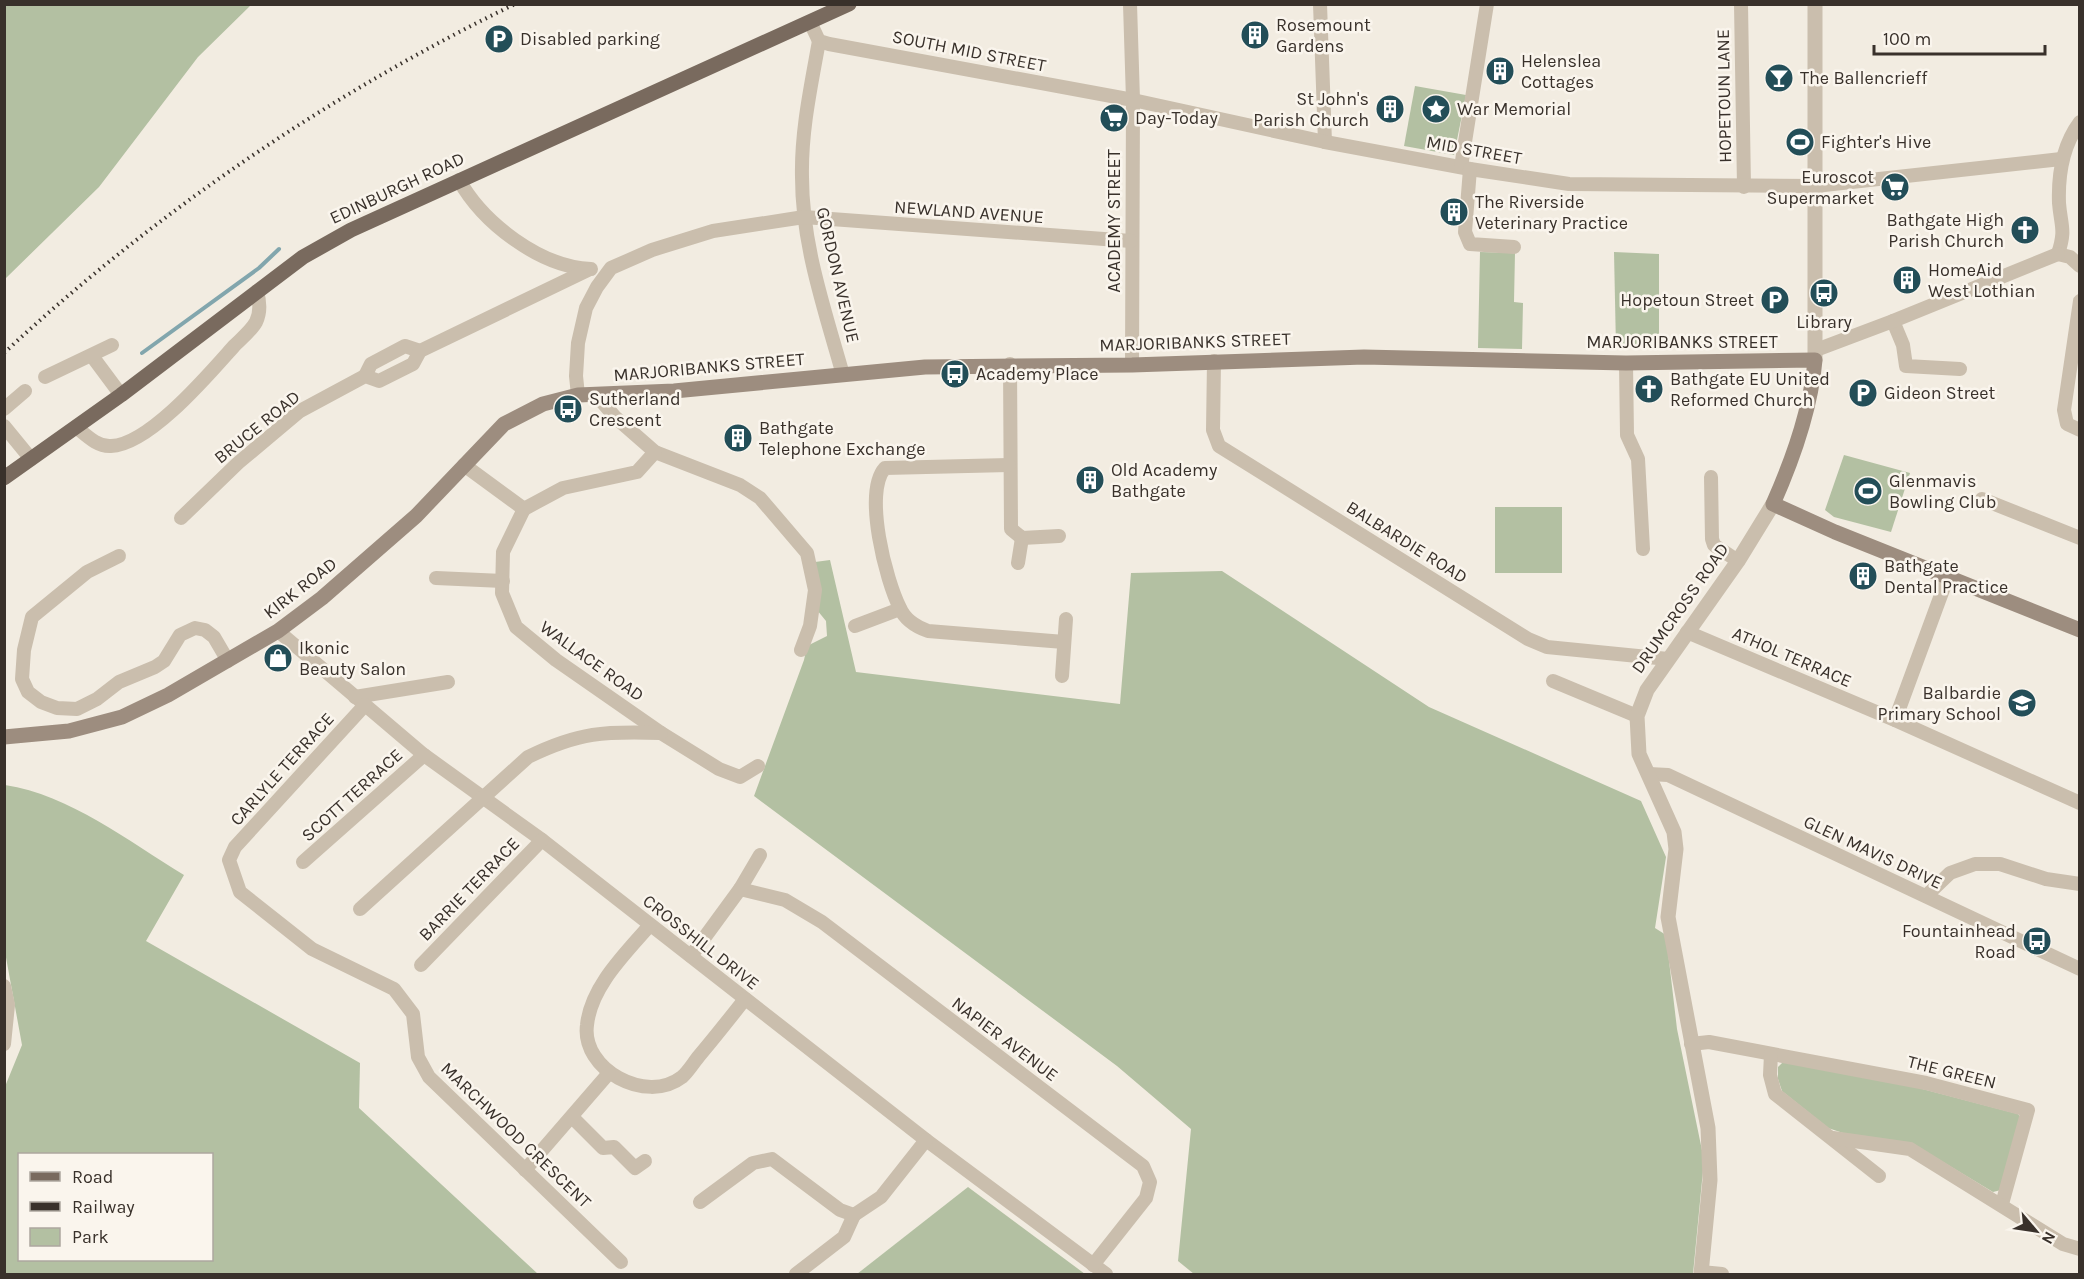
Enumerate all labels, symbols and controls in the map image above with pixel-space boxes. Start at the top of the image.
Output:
place label: Rosemount Gardens [1276,14,1371,57]
scale bar [1874,18,2045,56]
building icon: Rosemount Gardens [1239,19,1271,51]
parking icon: Disabled parking [483,23,515,55]
street label: SOUTH MID STREET [890,25,1048,77]
place label: Disabled parking [520,28,660,50]
text: 100 m [1883,28,1931,50]
street label: HOPETOUN LANE [1712,29,1736,163]
place label: Helenslea Cottages [1521,50,1601,93]
building icon: Helenslea Cottages [1484,55,1516,87]
bar icon: The Ballencrieff [1763,62,1795,94]
place label: The Ballencrieff [1800,67,1928,89]
place label: St John's Parish Church [1253,88,1369,131]
building icon: St John's Parish Church [1374,93,1406,125]
place icon: War Memorial [1420,93,1452,125]
place label: War Memorial [1457,98,1571,120]
supermarket icon: Day-Today [1098,102,1130,134]
place label: Day-Today [1135,107,1218,129]
sports icon: Fighter's Hive [1784,126,1816,158]
street label: MID STREET [1425,131,1523,169]
place label: Fighter's Hive [1821,131,1931,153]
street label: EDINBURGH ROAD [326,147,468,229]
street label: ACADEMY STREET [1103,149,1125,293]
place label: Euroscot Supermarket [1767,166,1874,209]
supermarket icon: Euroscot Supermarket [1879,171,1911,203]
place label: The Riverside Veterinary Practice [1475,191,1628,234]
street label: NEWLAND AVENUE [893,196,1045,228]
building icon: The Riverside Veterinary Practice [1438,196,1470,228]
street label: GORDON AVENUE [812,205,864,345]
place label: Bathgate High Parish Church [1886,209,2004,252]
church icon: Bathgate High Parish Church [2009,214,2041,246]
place label: HomeAid West Lothian [1928,259,2035,302]
building icon: HomeAid West Lothian [1891,264,1923,296]
bus stop icon: Library [1808,277,1840,309]
parking icon: Hopetoun Street [1759,284,1791,316]
place label: Hopetoun Street [1620,289,1754,311]
place label: Library [1796,311,1852,333]
street label: MARJORIBANKS STREET [1099,328,1291,356]
street label: MARJORIBANKS STREET [1586,331,1778,353]
street label: MARJORIBANKS STREET [613,348,805,386]
bus stop icon: Academy Place [939,358,971,390]
place label: Academy Place [976,363,1098,385]
place label: Bathgate EU United Reformed Church [1670,368,1830,411]
church icon: Bathgate EU United Reformed Church [1633,373,1665,405]
parking icon: Gideon Street [1847,377,1879,409]
place label: Gideon Street [1884,382,1995,404]
street label: BRUCE ROAD [210,386,304,468]
place label: Sutherland Crescent [589,388,681,431]
bus stop icon: Sutherland Crescent [552,393,584,425]
place label: Bathgate Telephone Exchange [759,417,925,460]
building icon: Bathgate Telephone Exchange [722,422,754,454]
place label: Old Academy Bathgate [1111,459,1218,502]
building icon: Old Academy Bathgate [1074,464,1106,496]
place label: Glenmavis Bowling Club [1889,470,1996,513]
sports icon: Glenmavis Bowling Club [1852,475,1884,507]
street label: BALBARDIE ROAD [1342,496,1472,588]
street label: DRUMCROSS ROAD [1627,538,1733,678]
street label: KIRK ROAD [259,553,341,623]
place label: Bathgate Dental Practice [1884,555,2008,598]
building icon: Bathgate Dental Practice [1847,560,1879,592]
street label: WALLACE ROAD [536,616,648,706]
street label: ATHOL TERRACE [1729,622,1855,692]
place label: Ikonic Beauty Salon [299,637,406,680]
shop icon: Ikonic Beauty Salon [262,642,294,674]
place label: Balbardie Primary School [1878,682,2001,725]
school or university icon: Balbardie Primary School [2006,687,2038,719]
street label: CARLYLE TERRACE [225,708,339,830]
street label: SCOTT TERRACE [297,744,407,846]
street label: GLEN MAVIS DRIVE [1800,810,1946,894]
street label: BARRIE TERRACE [414,833,524,945]
street label: CROSSHILL DRIVE [638,890,764,994]
place label: Fountainhead Road [1902,920,2016,963]
bus stop icon: Fountainhead Road [2021,925,2053,957]
street label: NAPIER AVENUE [948,992,1062,1086]
street label: THE GREEN [1905,1050,1999,1094]
street label: MARCHWOOD CRESCENT [436,1057,596,1213]
legend [18,1153,213,1261]
text: Road [72,1166,113,1188]
text: Railway [72,1196,135,1218]
north arrow [2006,1201,2066,1261]
text: Park [72,1226,109,1248]
text: N [2038,1228,2060,1248]

